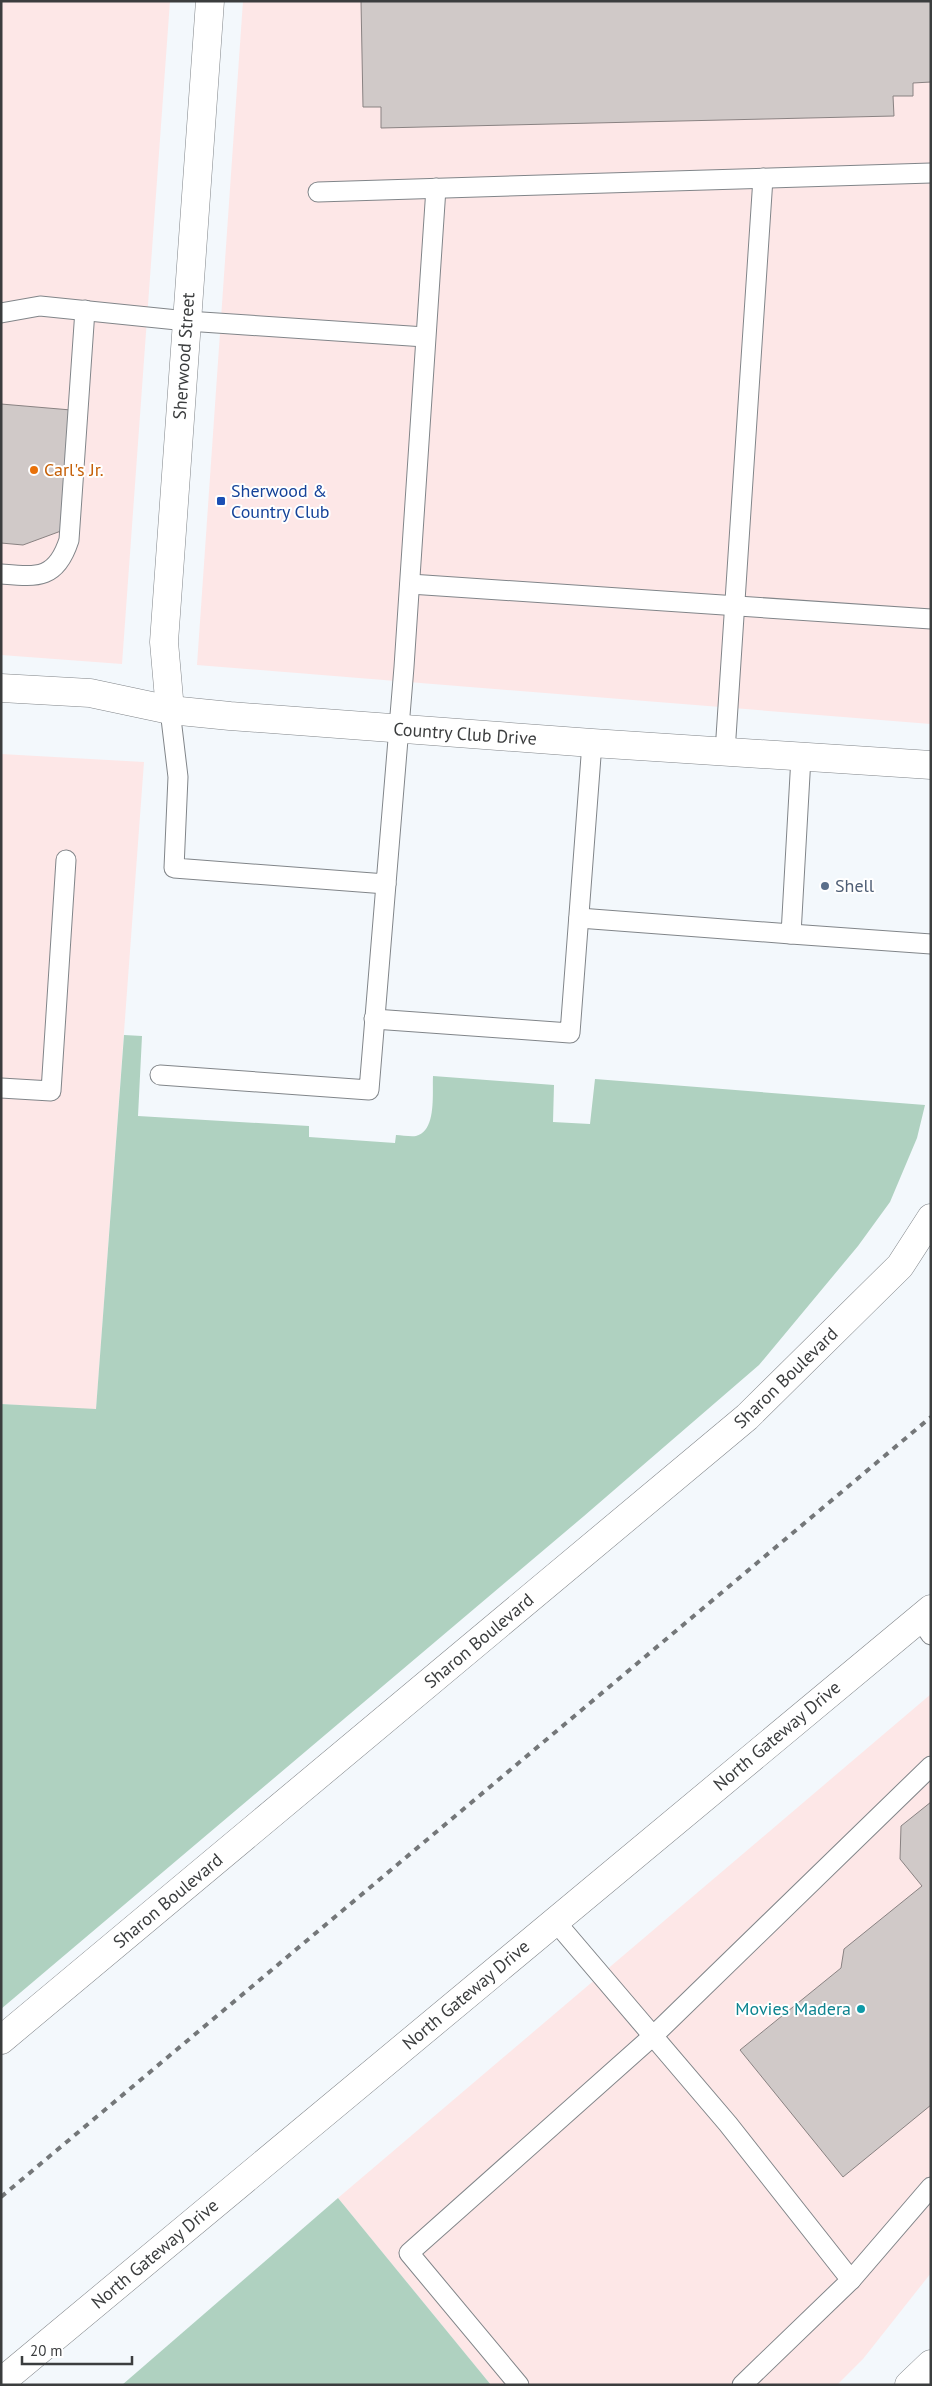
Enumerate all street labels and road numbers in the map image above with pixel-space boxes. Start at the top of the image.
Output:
street label: Sherwood Street [168,292,199,420]
street label: Country Club Drive [393,717,538,750]
street label: Sharon Boulevard [729,1322,843,1433]
street label: Sharon Boulevard [419,1588,538,1693]
street label: North Gateway Drive [708,1676,845,1796]
street label: Sharon Boulevard [108,1848,227,1953]
street label: North Gateway Drive [397,1935,534,2055]
street label: North Gateway Drive [86,2194,223,2314]

